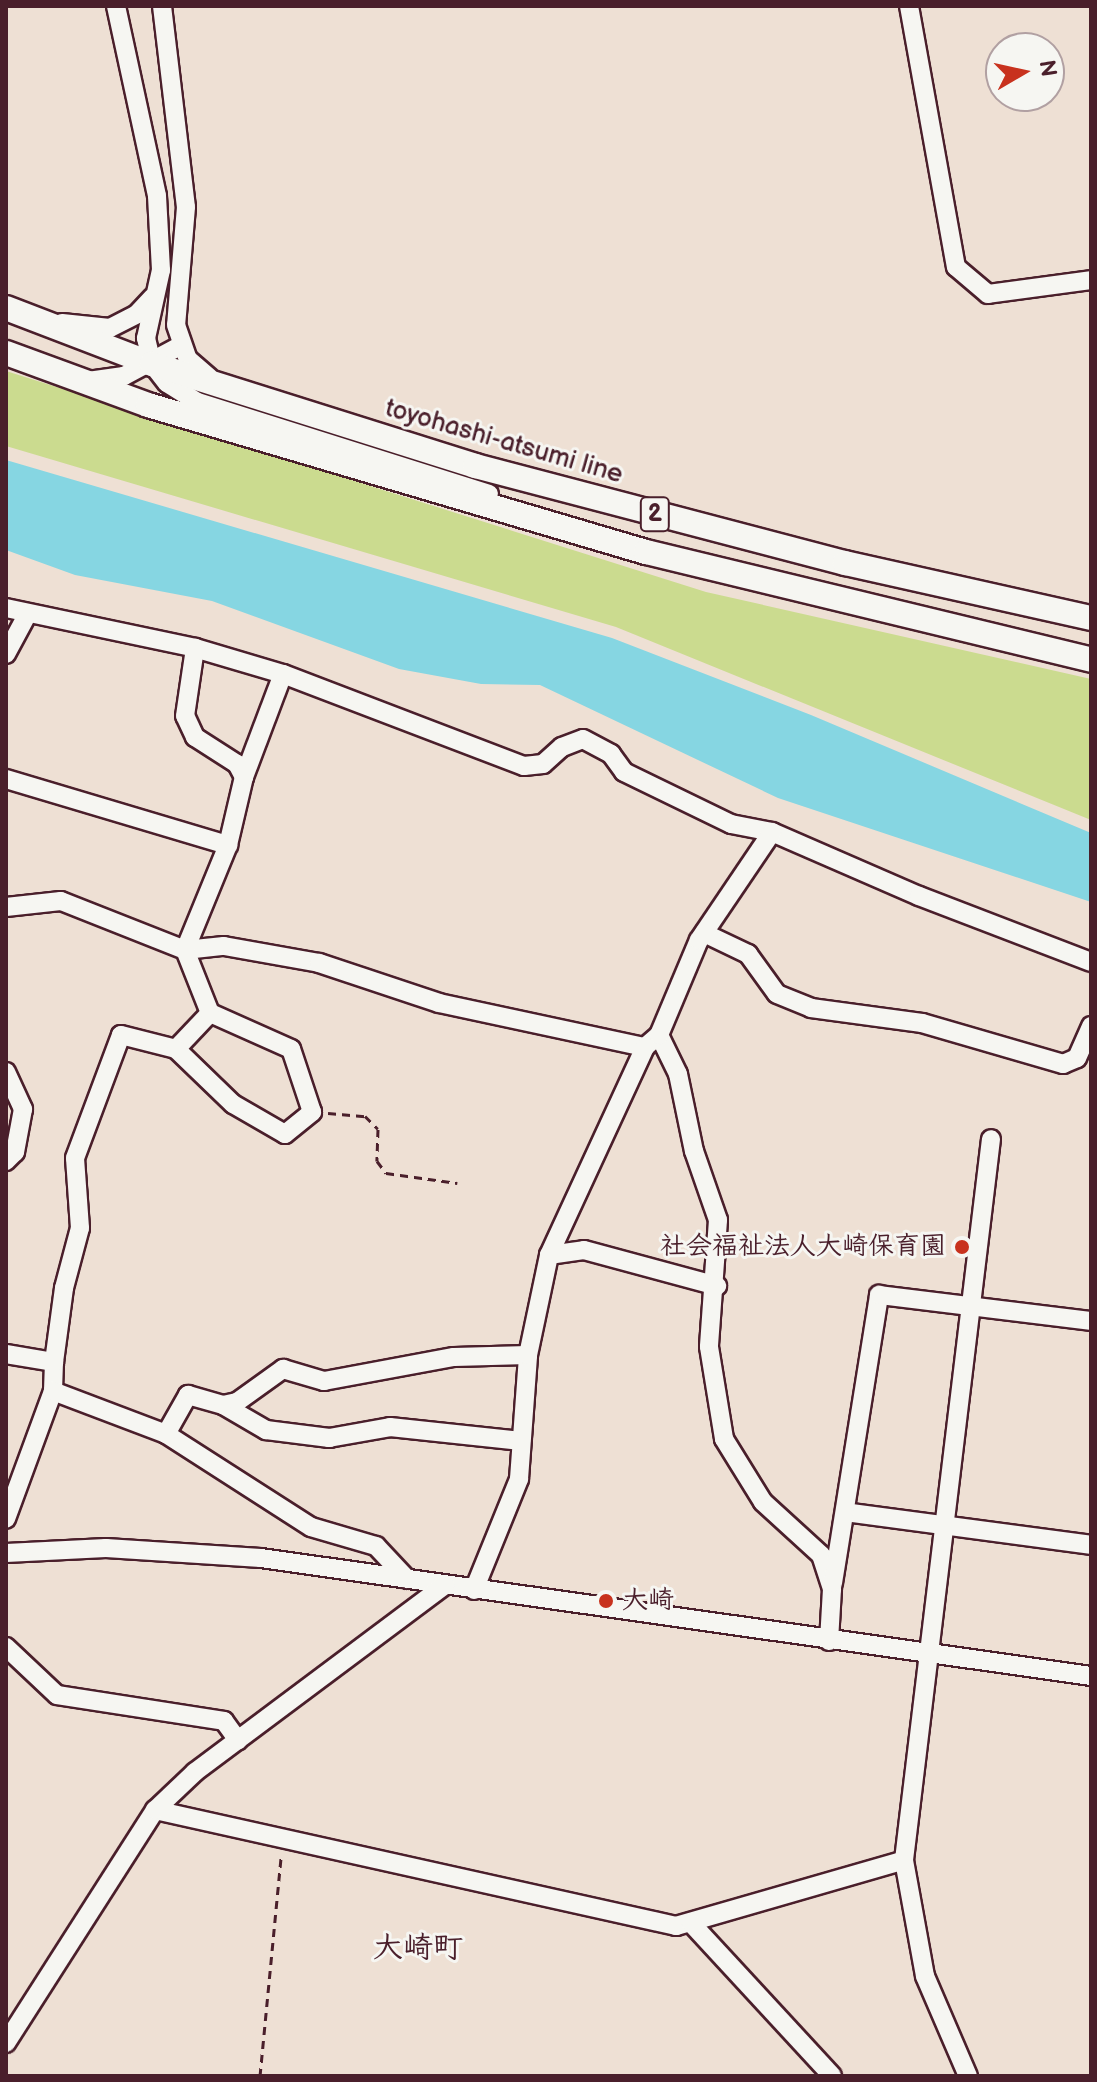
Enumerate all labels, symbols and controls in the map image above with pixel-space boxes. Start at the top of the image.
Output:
north arrow [985,32,1065,112]
text: N [1033,58,1062,79]
street label: toyohashi-atsumi line [382,393,626,491]
road number: 2 [639,494,671,534]
place label: 社会福祉法人大崎保育園 [660,1231,946,1263]
marker: 社会福祉法人大崎保育園 [953,1238,971,1256]
place label: 大崎 [622,1585,674,1617]
marker: 大崎 [597,1592,615,1610]
district label: 大崎町 [373,1930,463,1966]

